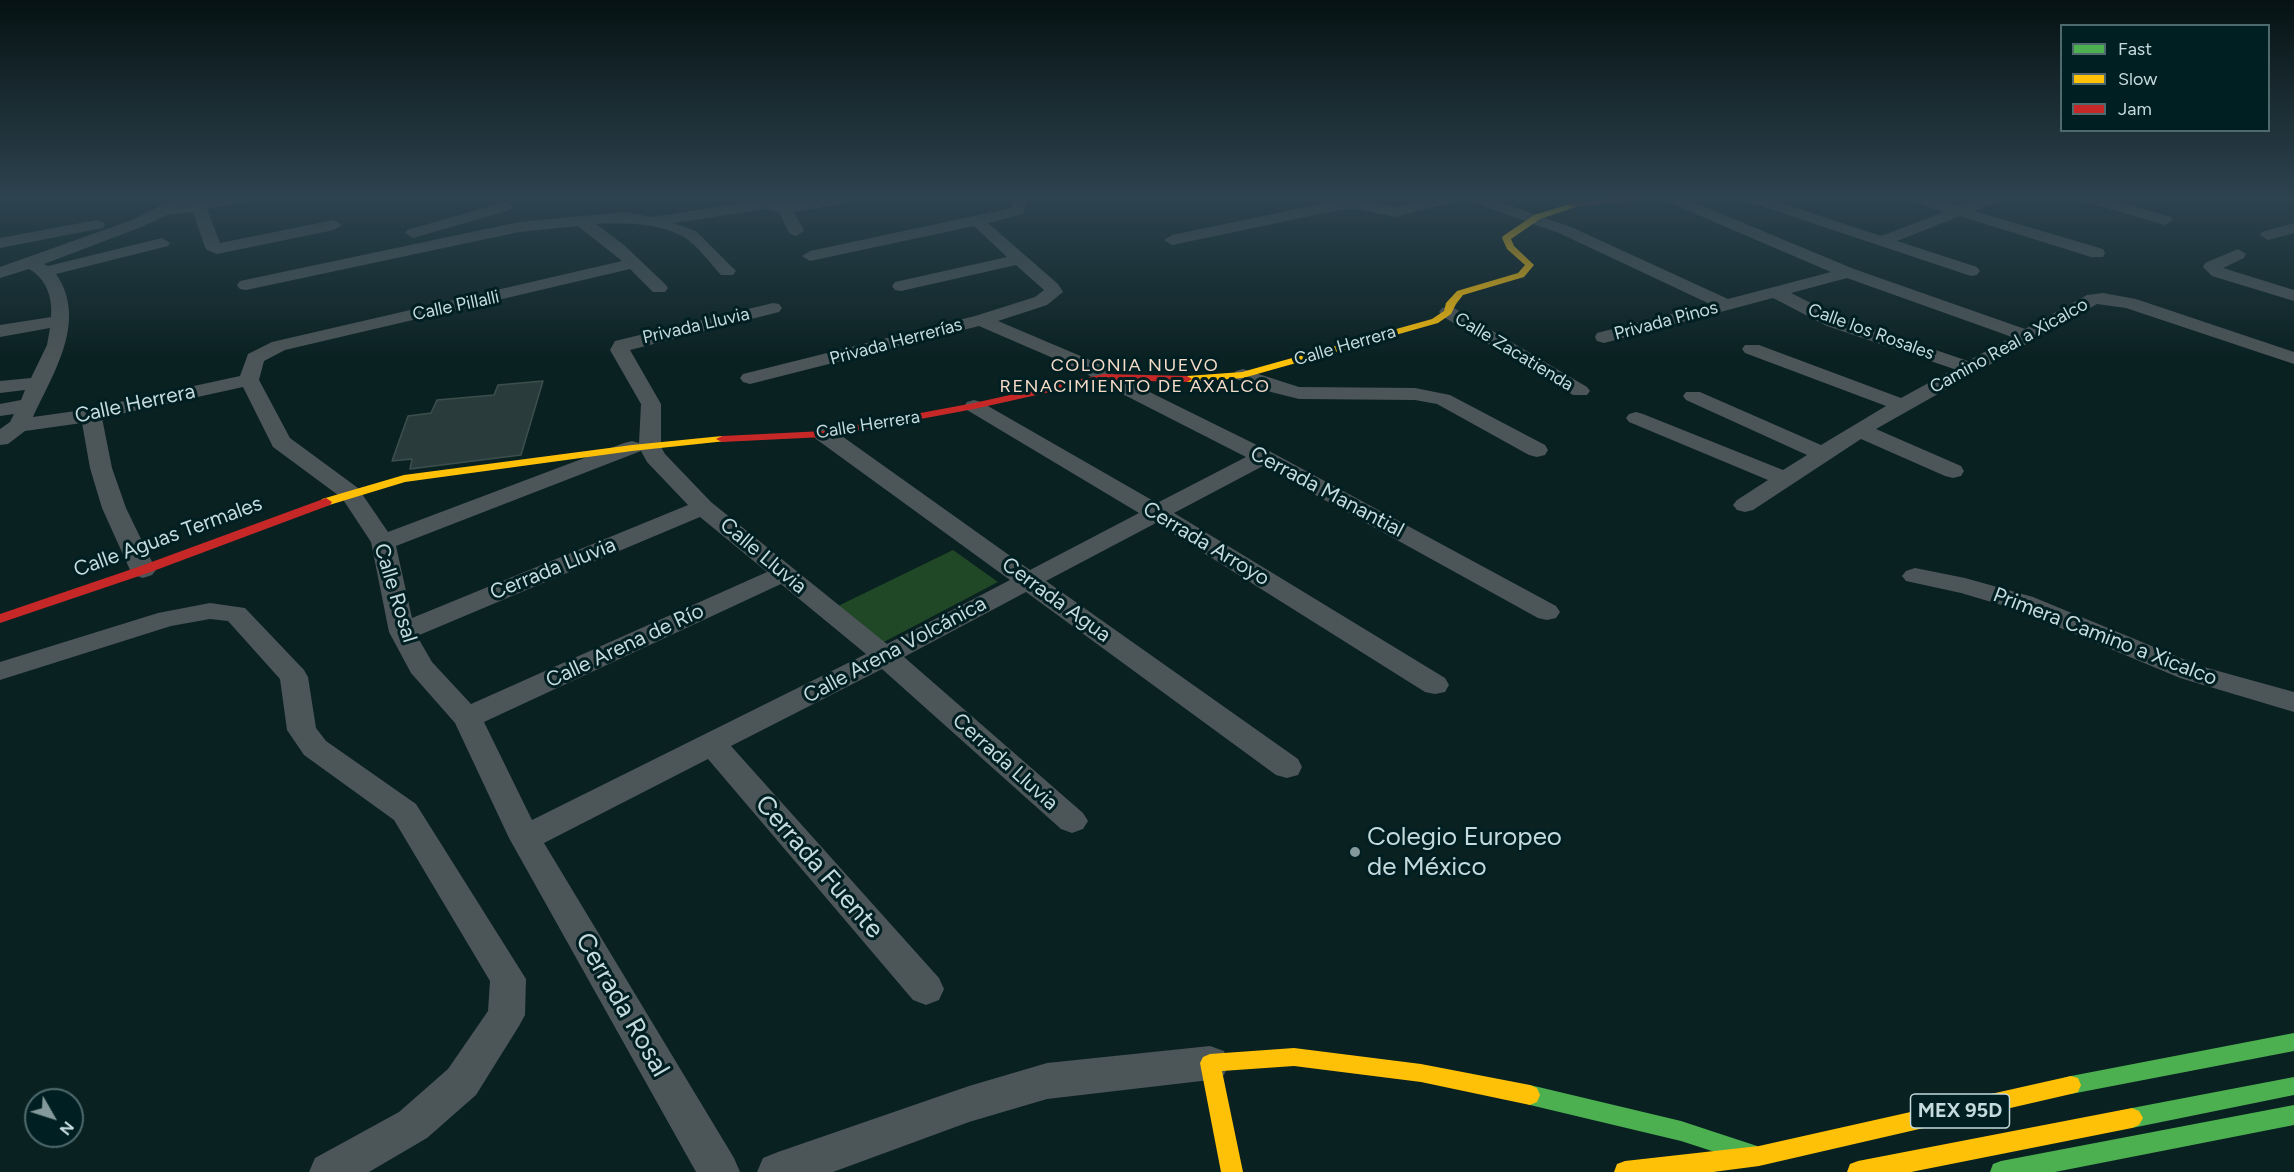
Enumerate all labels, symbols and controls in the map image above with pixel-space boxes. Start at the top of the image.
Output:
legend [2060,24,2270,132]
text: Fast [2118,38,2152,60]
text: Slow [2118,68,2157,90]
text: Jam [2118,98,2152,120]
street label: Calle Pillalli [411,286,501,326]
street label: Camino Real a Xicalco [1926,294,2092,398]
street label: Privada Pinos [1612,297,1720,345]
street label: Calle los Rosales [1805,299,1937,365]
street label: Privada Lluvia [640,303,752,349]
street label: Calle Zacatienda [1451,308,1577,396]
street label: Privada Herrerías [827,314,965,370]
street label: Calle Herrera [1292,321,1398,371]
district label: COLONIA NUEVO RENACIMIENTO DE AXALCO [1000,355,1270,398]
street label: Calle Herrera [72,379,198,429]
street label: Calle Herrera [814,406,922,444]
street label: Cerrada Manantial [1246,441,1408,543]
street label: Calle Aguas Termales [70,491,266,583]
street label: Cerrada Arroyo [1138,496,1274,592]
street label: Calle Lluvia [714,512,812,600]
street label: Cerrada Lluvia [486,532,620,606]
street label: Calle Rosal [368,540,422,646]
street label: Cerrada Agua [997,552,1115,648]
street label: Primera Camino a Xicalco [1989,583,2221,691]
street label: Calle Arena Volcánica [799,591,991,709]
street label: Calle Arena de Río [542,598,708,694]
street label: Cerrada Lluvia [947,708,1063,816]
street label: Cerrada Fuente [748,789,890,945]
place label: Colegio Europeo de México [1367,821,1562,882]
marker: Colegio Europeo de México [1348,845,1362,859]
street label: Cerrada Rosal [568,927,676,1083]
north arrow [24,1088,84,1148]
road number: MEX 95D [1910,1094,2010,1128]
text: N [56,1118,78,1139]

